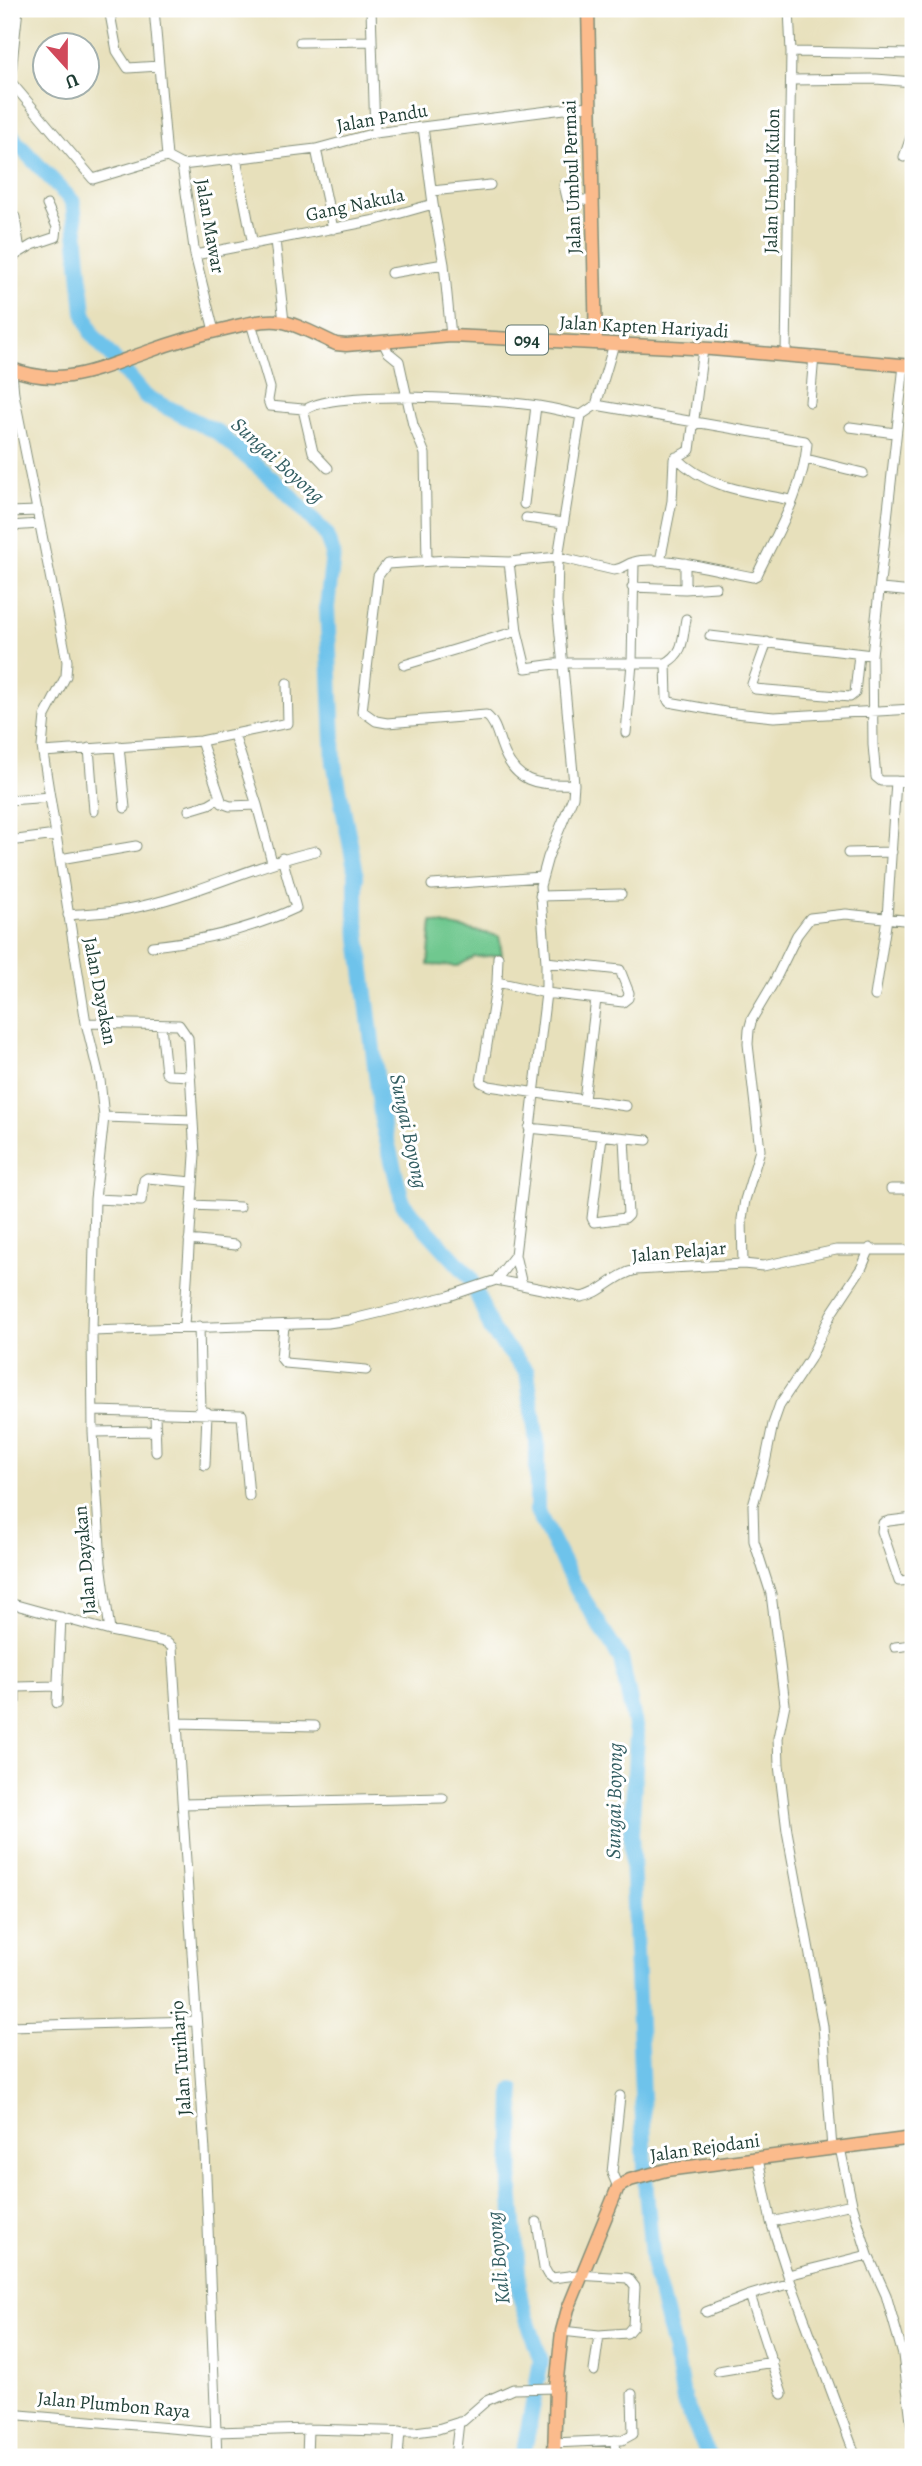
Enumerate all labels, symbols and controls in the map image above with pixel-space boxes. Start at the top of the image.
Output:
north arrow [32,32,102,102]
text: U [61,67,82,95]
street label: Jalan Pandu [334,97,430,139]
street label: Jalan Umbul Permai [556,99,588,255]
street label: Jalan Umbul Kulon [758,108,786,254]
street label: Jalan Mawar [189,177,231,275]
street label: Gang Nakula [303,182,407,228]
street label: Jalan Kapten Hariyadi [559,310,729,344]
road number: 094 [506,326,548,354]
water label: Sungai Boyong [225,411,331,510]
street label: Jalan Dayakan [77,935,123,1047]
water label: Sungai Boyong [383,1071,435,1192]
street label: Jalan Pelajar [631,1235,727,1269]
street label: Jalan Dayakan [67,1504,103,1616]
water label: Sungai Boyong [599,1742,629,1859]
street label: Jalan Turiharjo [164,2000,198,2116]
street label: Jalan Rejodani [648,2127,762,2169]
water label: Kali Boyong [479,2210,517,2306]
street label: Jalan Plumbon Raya [36,2385,192,2425]

